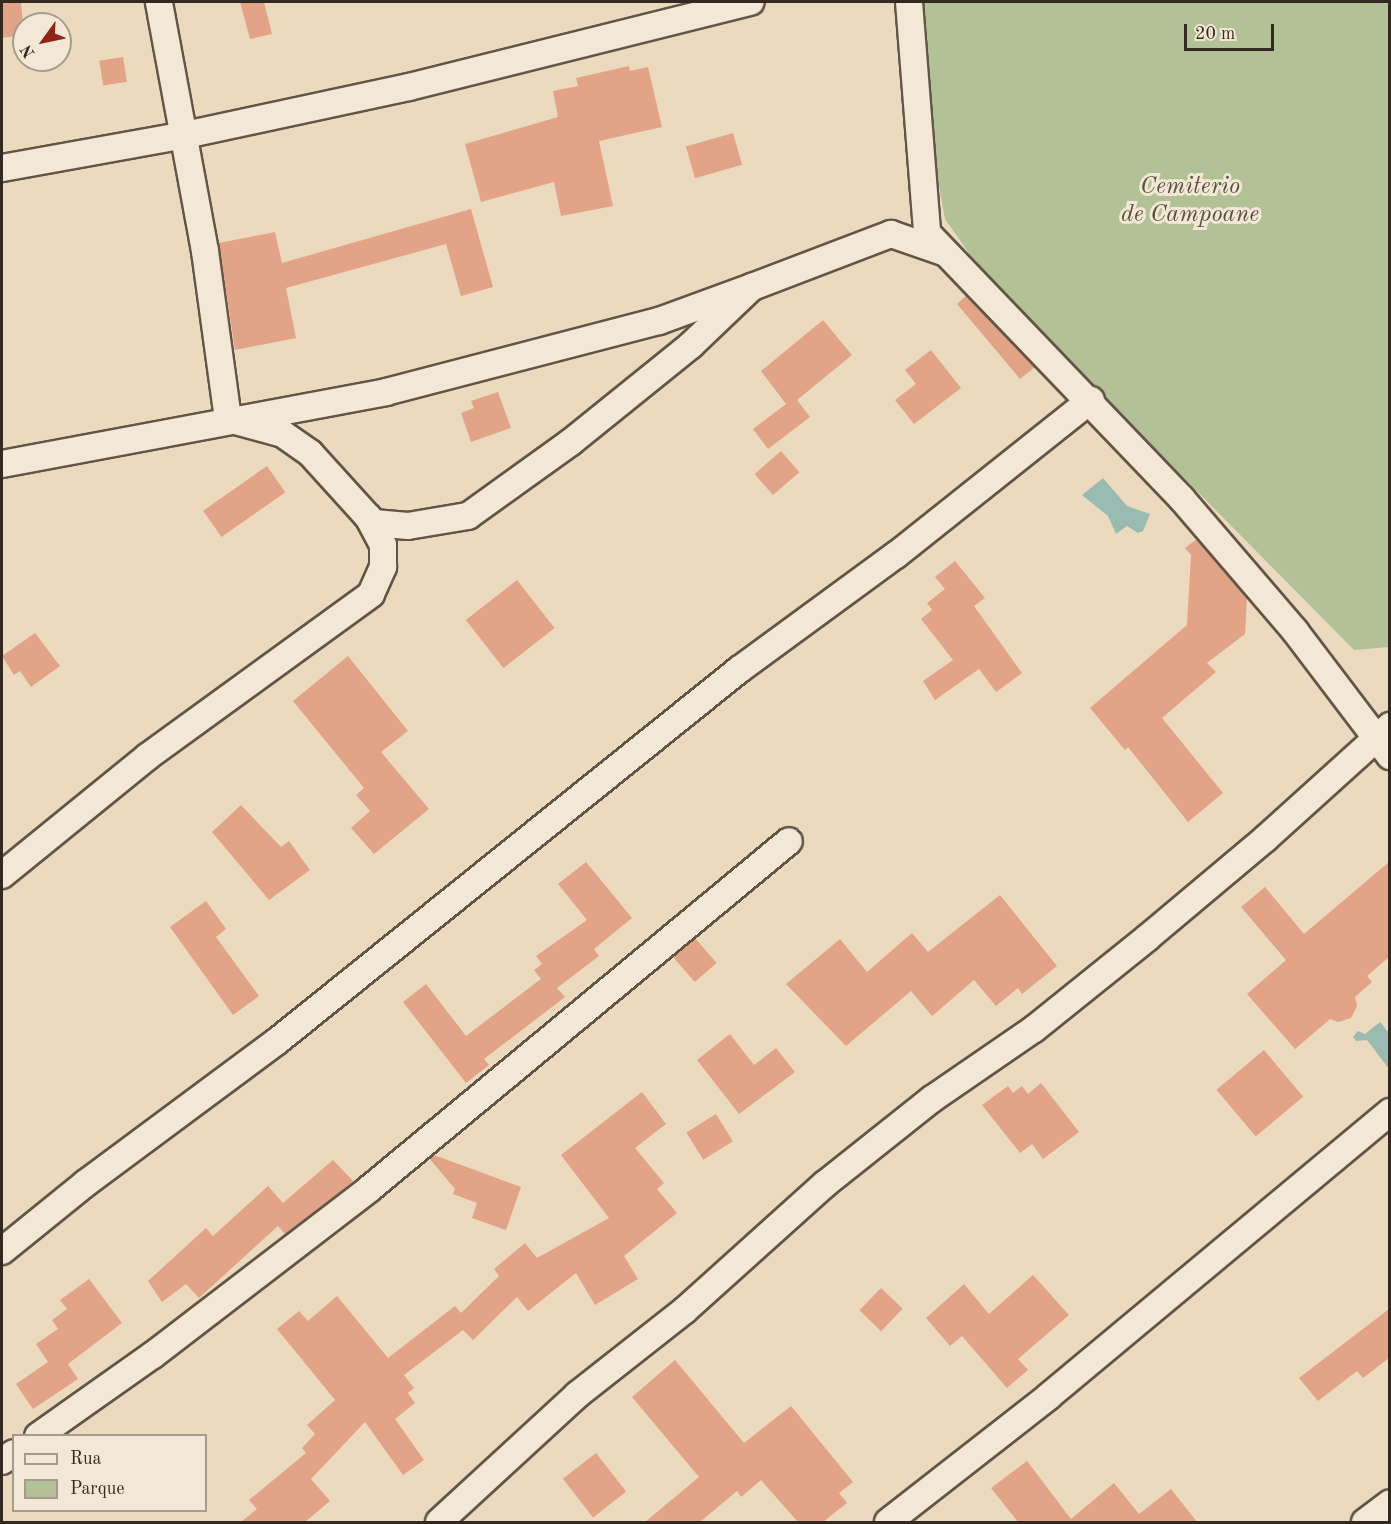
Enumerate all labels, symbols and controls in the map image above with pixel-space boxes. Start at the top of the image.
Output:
north arrow [12,12,72,72]
scale bar [1187,12,1277,50]
text: 20 m [1195,25,1235,43]
text: N [19,41,39,60]
park label: Cemiterio de Campoane [1121,174,1259,230]
legend [12,1434,207,1512]
text: Rua [70,1450,101,1468]
text: Parque [70,1480,125,1498]

